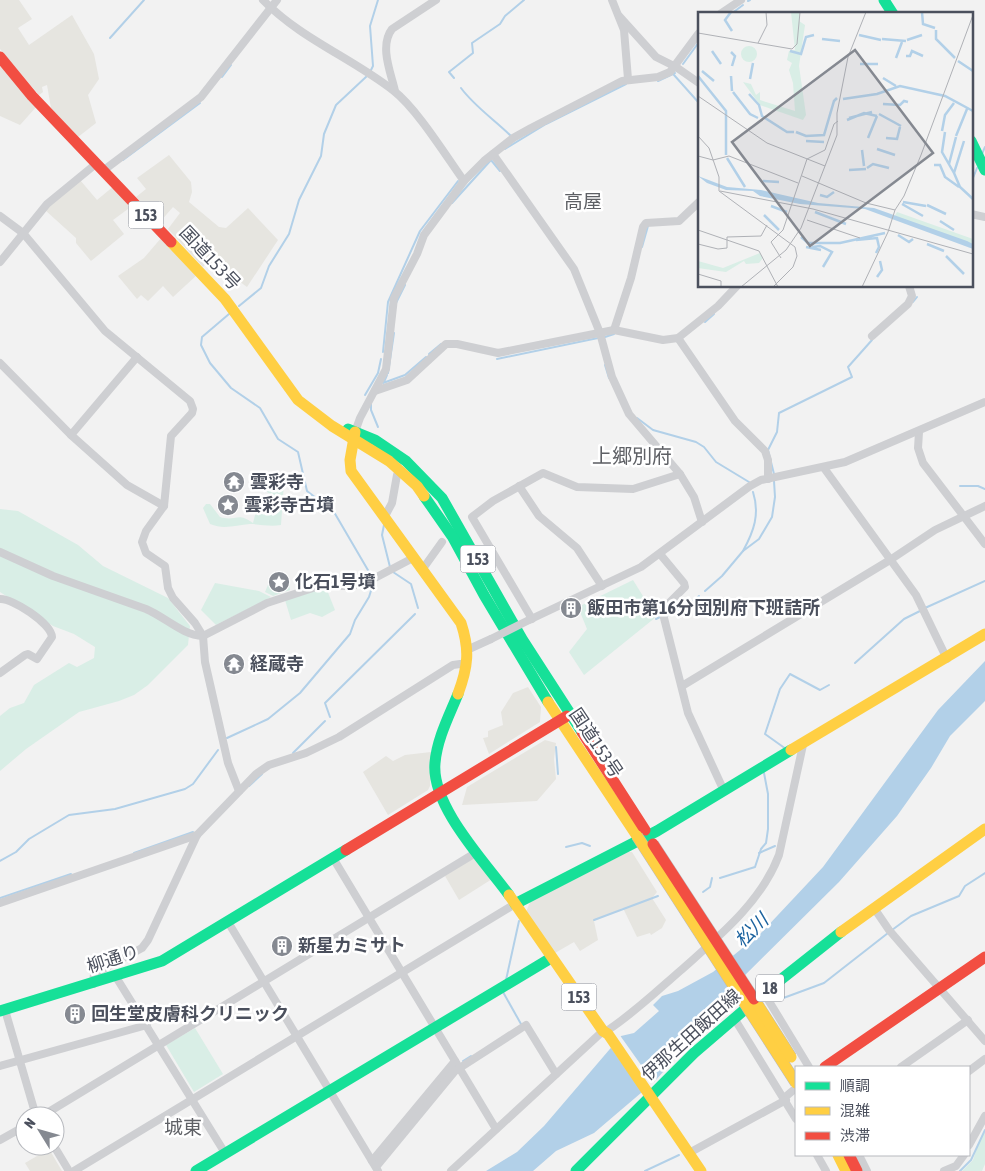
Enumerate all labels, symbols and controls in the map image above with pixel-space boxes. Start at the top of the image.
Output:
inset map [698,12,972,288]
district label: 高屋 [564,190,602,212]
road number: 153 [128,202,164,228]
street label: 国道153号 [176,221,245,294]
district label: 上郷別府 [592,444,672,467]
temple icon: 雲彩寺 [222,470,246,494]
place label: 雲彩寺 [250,471,304,492]
place icon: 雲彩寺古墳 [216,493,240,517]
place label: 雲彩寺古墳 [244,494,334,515]
road number: 153 [460,546,496,572]
place icon: 化石1号墳 [267,570,291,594]
place label: 化石1号墳 [295,571,375,592]
building icon: 飯田市第16分団別府下班詰所 [559,596,583,620]
place label: 飯田市第16分団別府下班詰所 [587,597,820,618]
temple icon: 経蔵寺 [222,652,246,676]
place label: 経蔵寺 [250,653,304,674]
street label: 国道153号 [566,704,627,782]
water label: 松川 [730,908,774,951]
building icon: 新星カミサト [270,934,294,958]
place label: 新星カミサト [298,935,406,956]
street label: 柳通り [84,940,142,977]
road number: 18 [756,974,784,1001]
road number: 153 [562,984,596,1010]
street label: 伊那生田飯田線 [637,985,745,1085]
building icon: 回生堂皮膚科クリニック [63,1002,87,1026]
place label: 回生堂皮膚科クリニック [91,1003,289,1024]
legend [795,1066,970,1156]
text: 順調 [840,1077,870,1094]
text: 混雑 [840,1102,870,1119]
north arrow [15,1106,65,1156]
text: N [21,1115,38,1131]
district label: 城東 [164,1116,202,1138]
text: 渋滞 [840,1127,870,1144]

